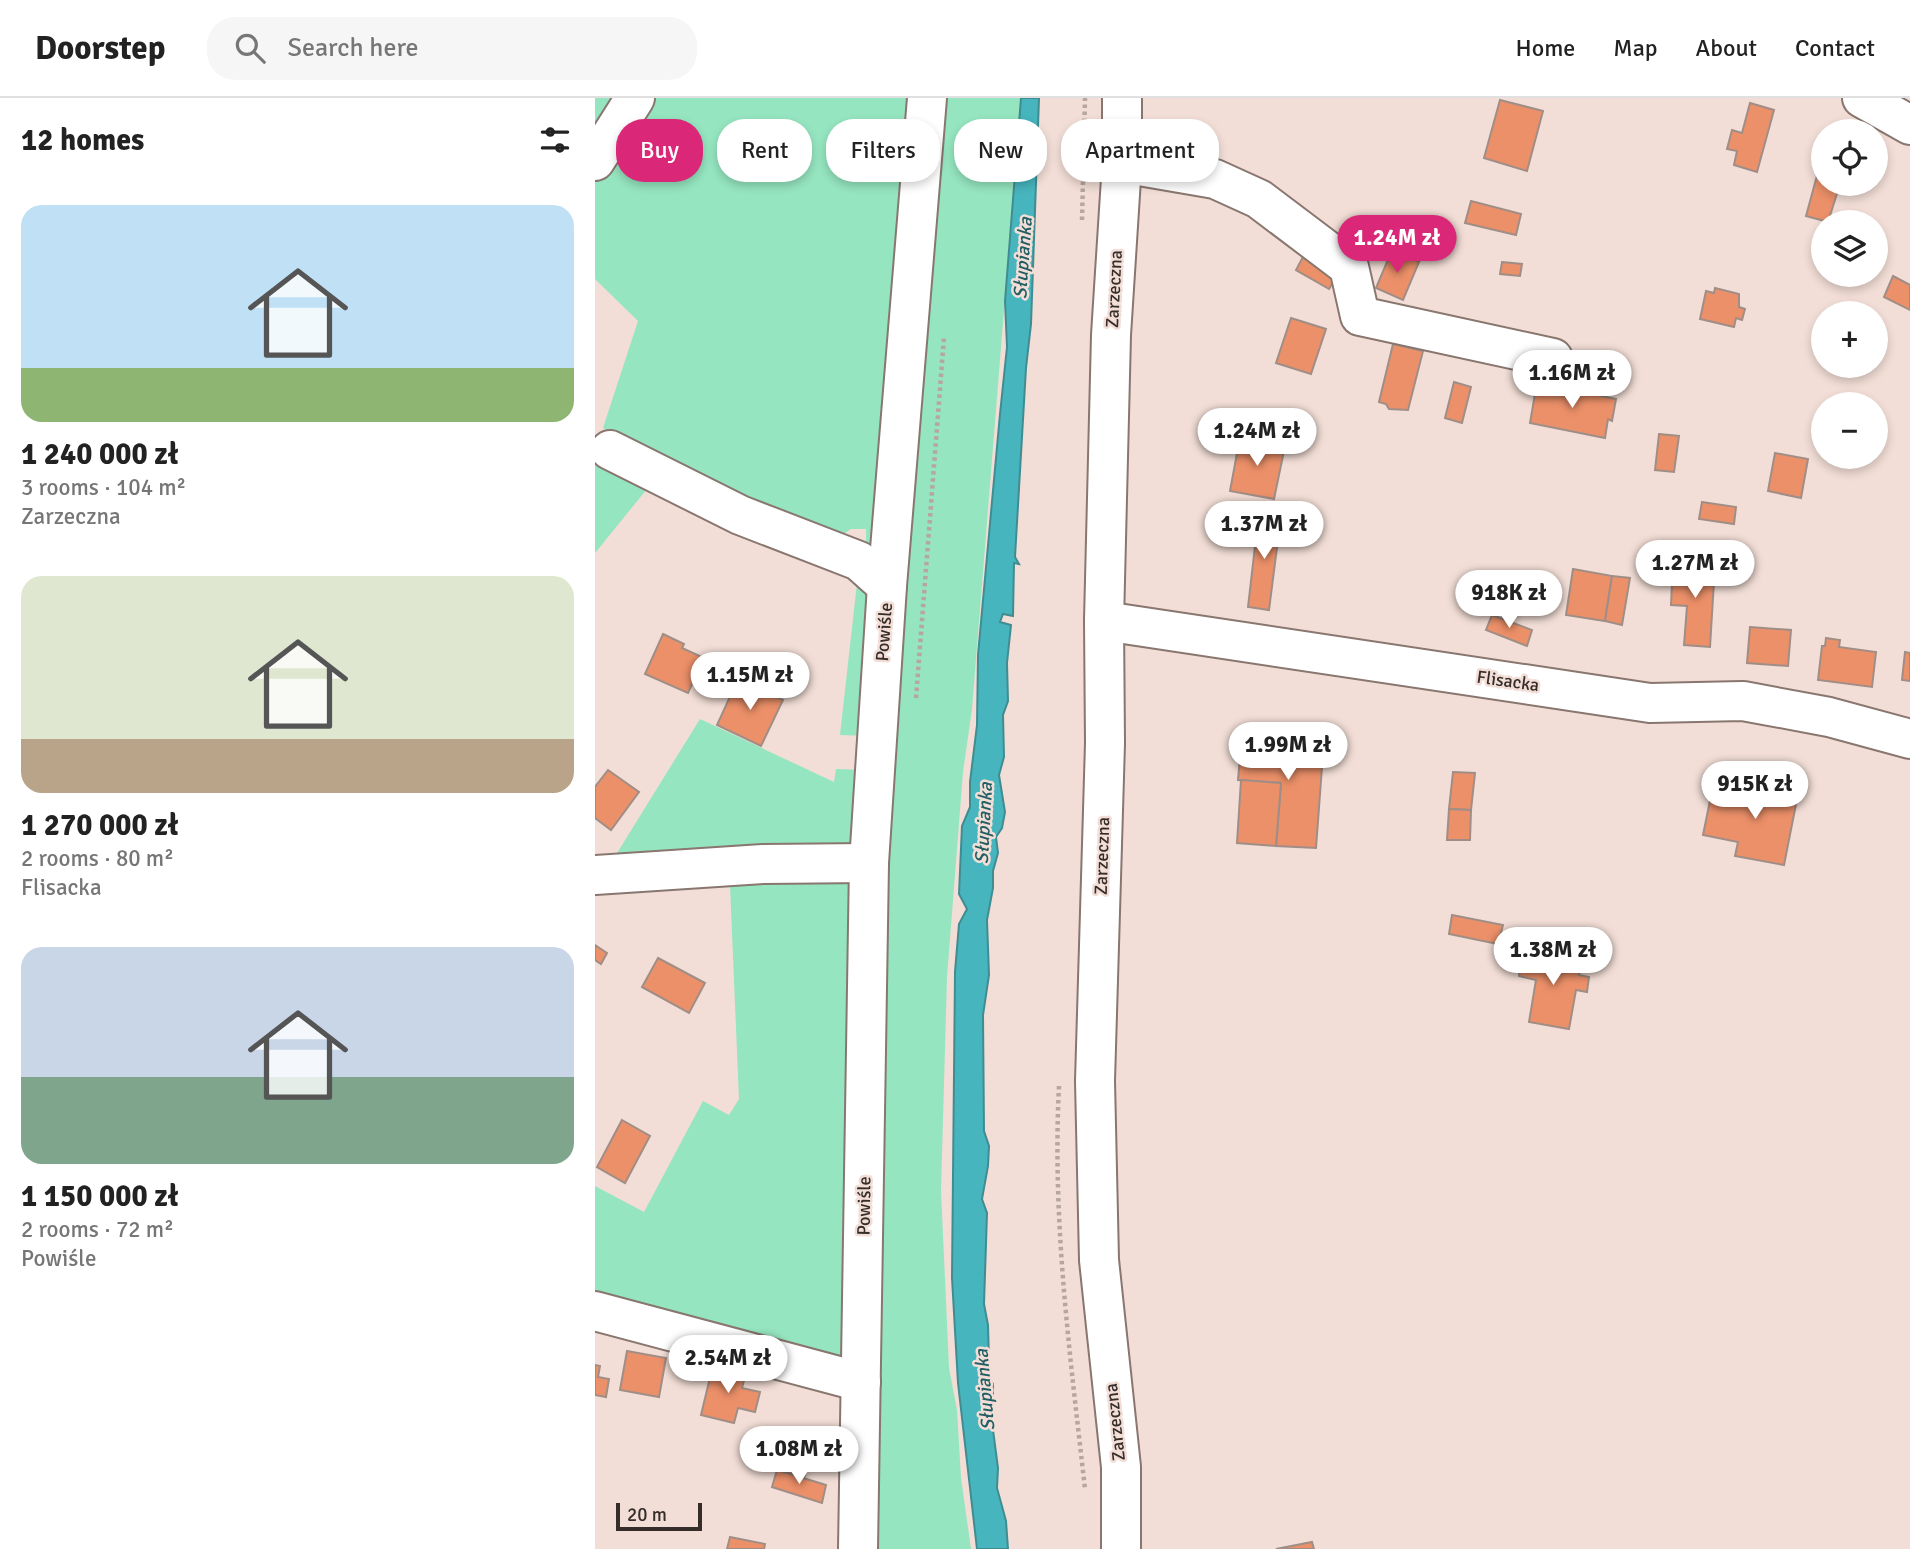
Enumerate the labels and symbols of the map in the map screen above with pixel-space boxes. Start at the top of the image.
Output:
water label: Słupianka [1008,215,1038,300]
pin: 1.24M zł [1325,216,1469,275]
street label: Zarzeczna [1101,249,1127,329]
pin: 1.16M zł [1500,350,1644,410]
pin: 1.24M zł [1185,408,1329,468]
pin: 1.37M zł [1192,502,1336,561]
pin: 1.27M zł [1623,540,1767,600]
pin: 918K zł [1444,570,1574,630]
street label: Powiśle [871,602,897,662]
pin: 1.15M zł [678,652,822,712]
street label: Flisacka [1475,666,1541,696]
pin: 1.99M zł [1216,722,1360,782]
pin: 915K zł [1690,762,1820,821]
water label: Słupianka [970,780,998,864]
street label: Zarzeczna [1090,817,1114,895]
pin: 1.38M zł [1481,928,1625,987]
street label: Powiśle [852,1176,876,1236]
pin: 2.54M zł [656,1336,800,1395]
water label: Słupianka [969,1347,1001,1432]
street label: Zarzeczna [1100,1382,1130,1462]
pin: 1.08M zł [727,1426,871,1486]
scale bar [616,1500,702,1532]

